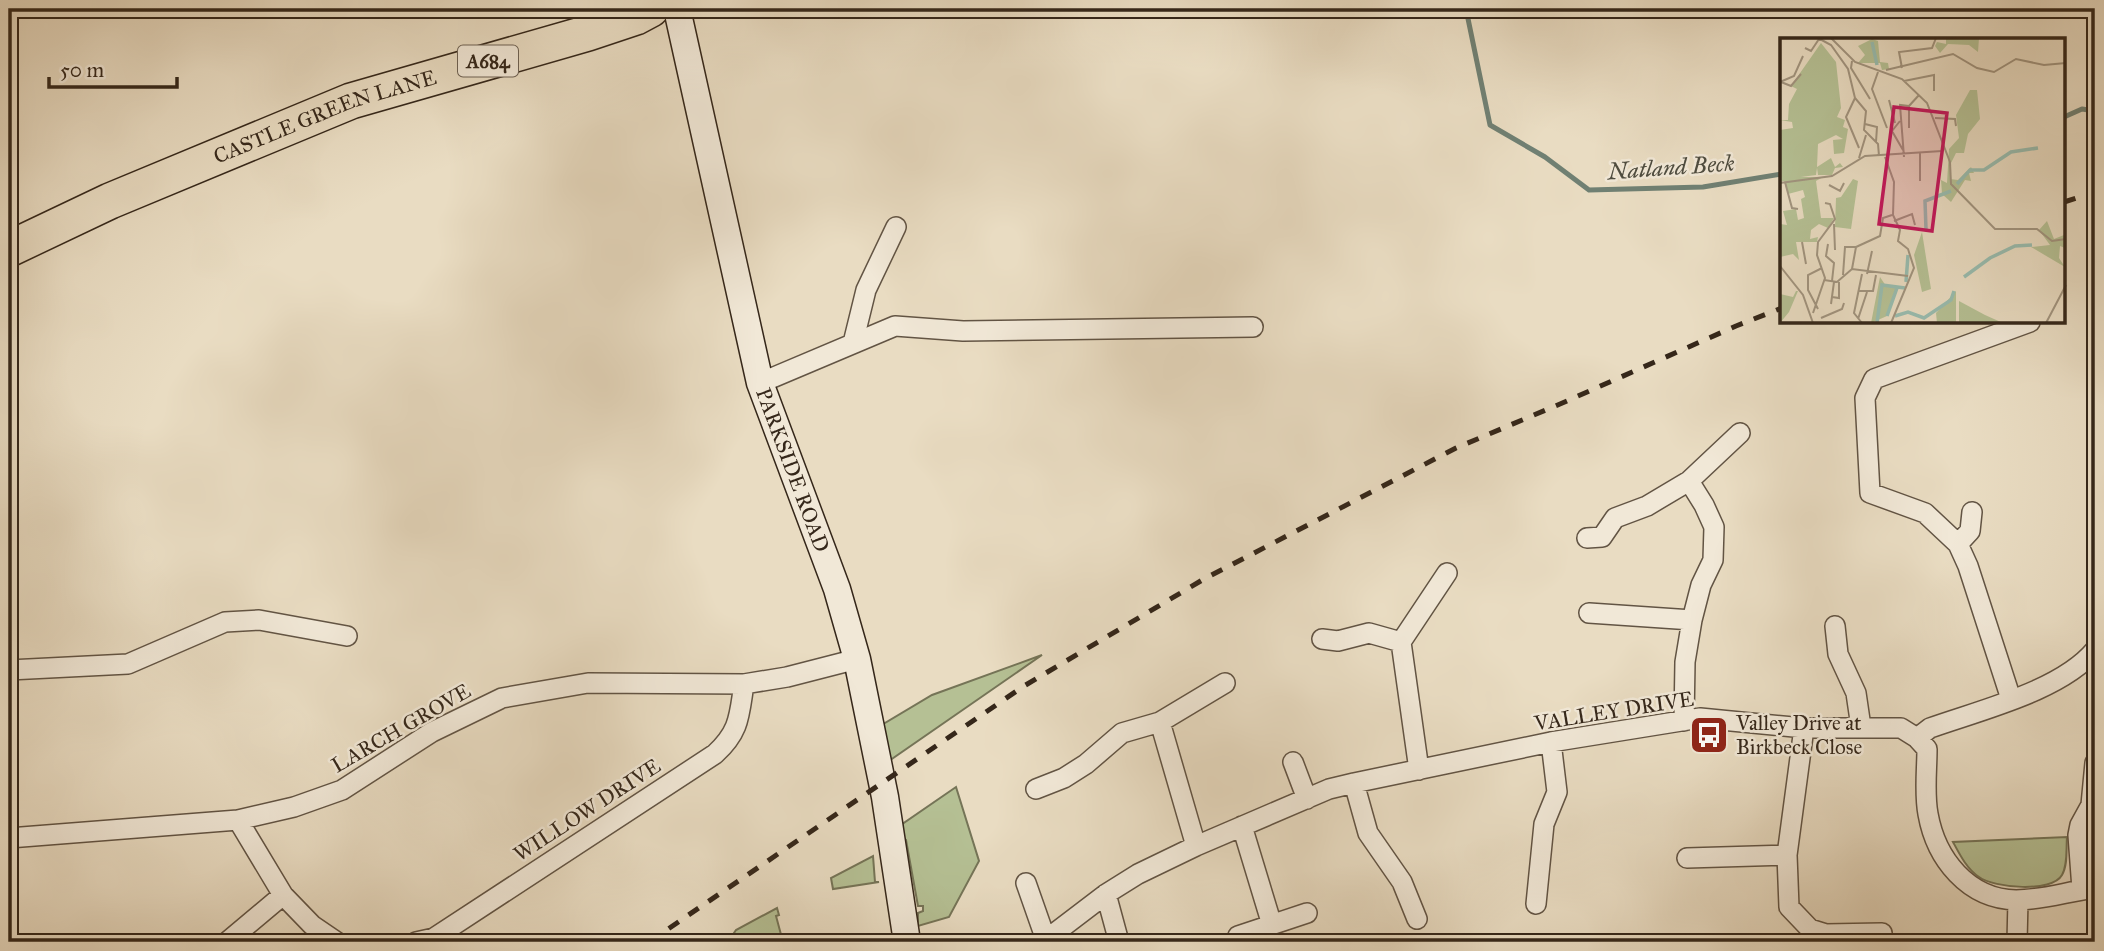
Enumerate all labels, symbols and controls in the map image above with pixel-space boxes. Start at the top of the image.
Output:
inset map [1780,38,2066,324]
road number: A684 [458,45,518,76]
scale bar [49,46,177,90]
text: 50 m [60,57,105,83]
street label: CASTLE GREEN LANE [210,64,439,170]
water label: Natland Beck [1605,149,1735,186]
street label: PARKSIDE ROAD [750,384,835,556]
street label: LARCH GROVE [327,678,475,778]
street label: VALLEY DRIVE [1531,686,1696,737]
place label: Valley Drive at Birkbeck Close [1735,710,1862,760]
bus stop icon: Valley Drive at Birkbeck Close [1688,714,1730,756]
street label: WILLOW DRIVE [509,753,665,867]

